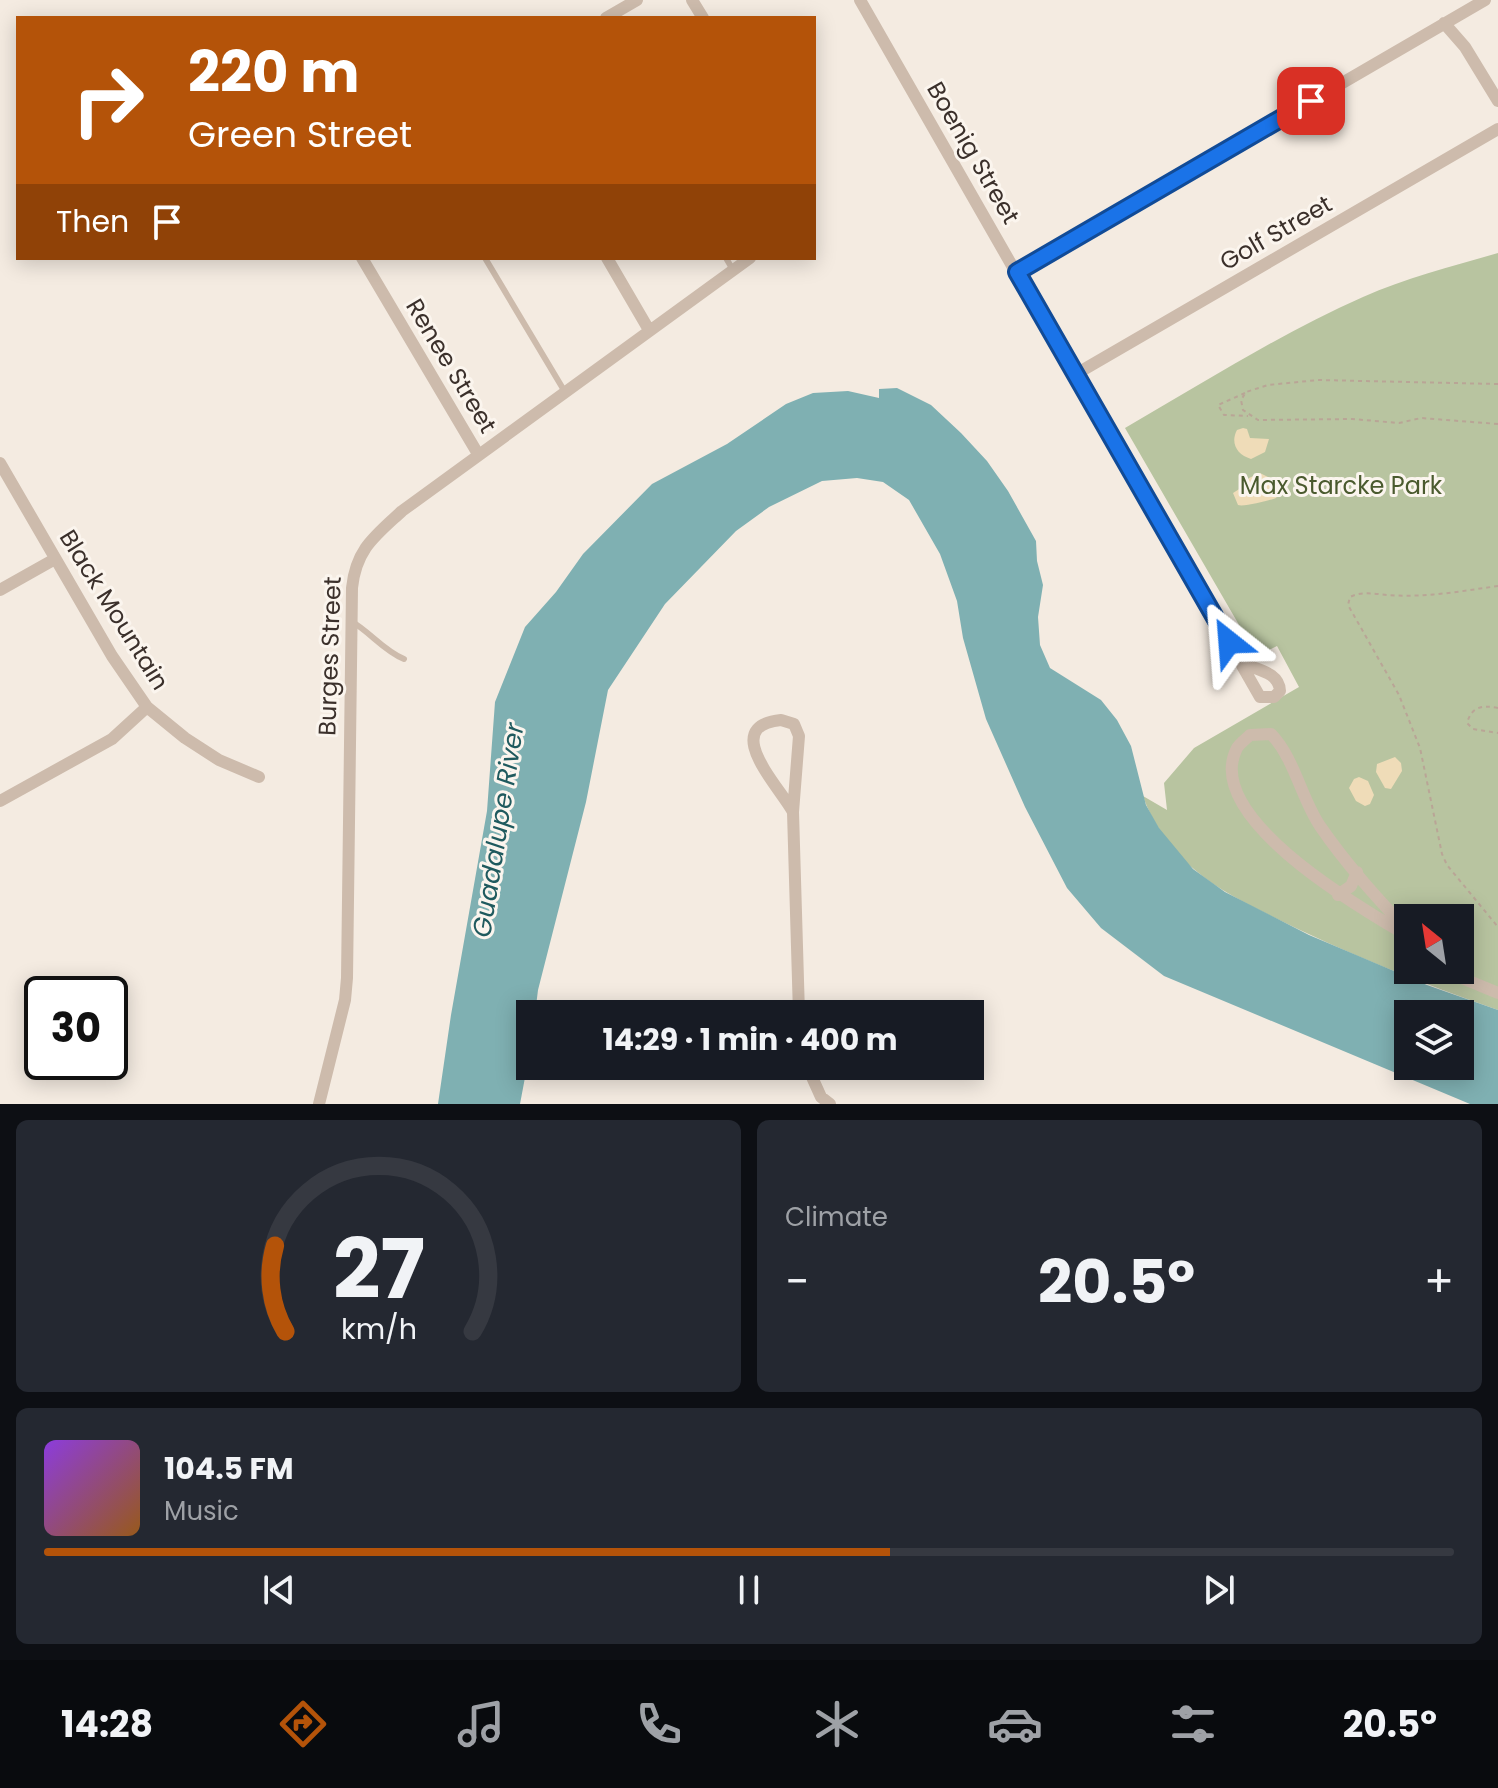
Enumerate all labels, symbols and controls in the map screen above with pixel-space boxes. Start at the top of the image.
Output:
text: 220 m [188,33,360,112]
icon: right [56,48,160,152]
pin [1277,67,1345,135]
street label: Boenig Street [919,76,1028,230]
icon: arrive [1289,79,1333,123]
text: Green Street [188,109,412,160]
street label: Golf Street [1214,187,1338,278]
text: Then [56,200,129,243]
icon: arrive [145,200,189,244]
street label: Renee Street [398,292,505,439]
park label: Max Starcke Park [1240,469,1443,502]
street label: Black Mountain [52,523,177,696]
street label: Burges Street [310,576,349,736]
position arrow [1187,600,1271,684]
water label: Guadalupe River [463,719,533,940]
north arrow [1394,904,1474,984]
map controls [1394,904,1474,1080]
speed limit sign: 30 [24,976,128,1080]
button: layers [1394,1000,1474,1080]
text: 14:29 · 1 min · 400 m [602,1018,898,1061]
text: Climate [785,1199,888,1235]
text: 27 [332,1211,425,1327]
text: 20.5° [1038,1240,1195,1324]
text: − [785,1251,809,1312]
text: + [1424,1251,1454,1312]
text: km/h [340,1309,417,1349]
text: 104.5 FM [164,1447,293,1490]
text: Music [164,1493,239,1529]
icon: previous [257,1568,301,1612]
icon: pause [727,1568,771,1612]
icon: next [1197,1568,1241,1612]
icon: directions [275,1696,331,1752]
icon: music [453,1696,509,1752]
icon: phone [631,1696,687,1752]
icon: climate [809,1696,865,1752]
icon: car [987,1696,1043,1752]
icon: filters [1165,1696,1221,1752]
text: 14:28 [61,1699,153,1750]
text: 20.5° [1343,1699,1437,1750]

